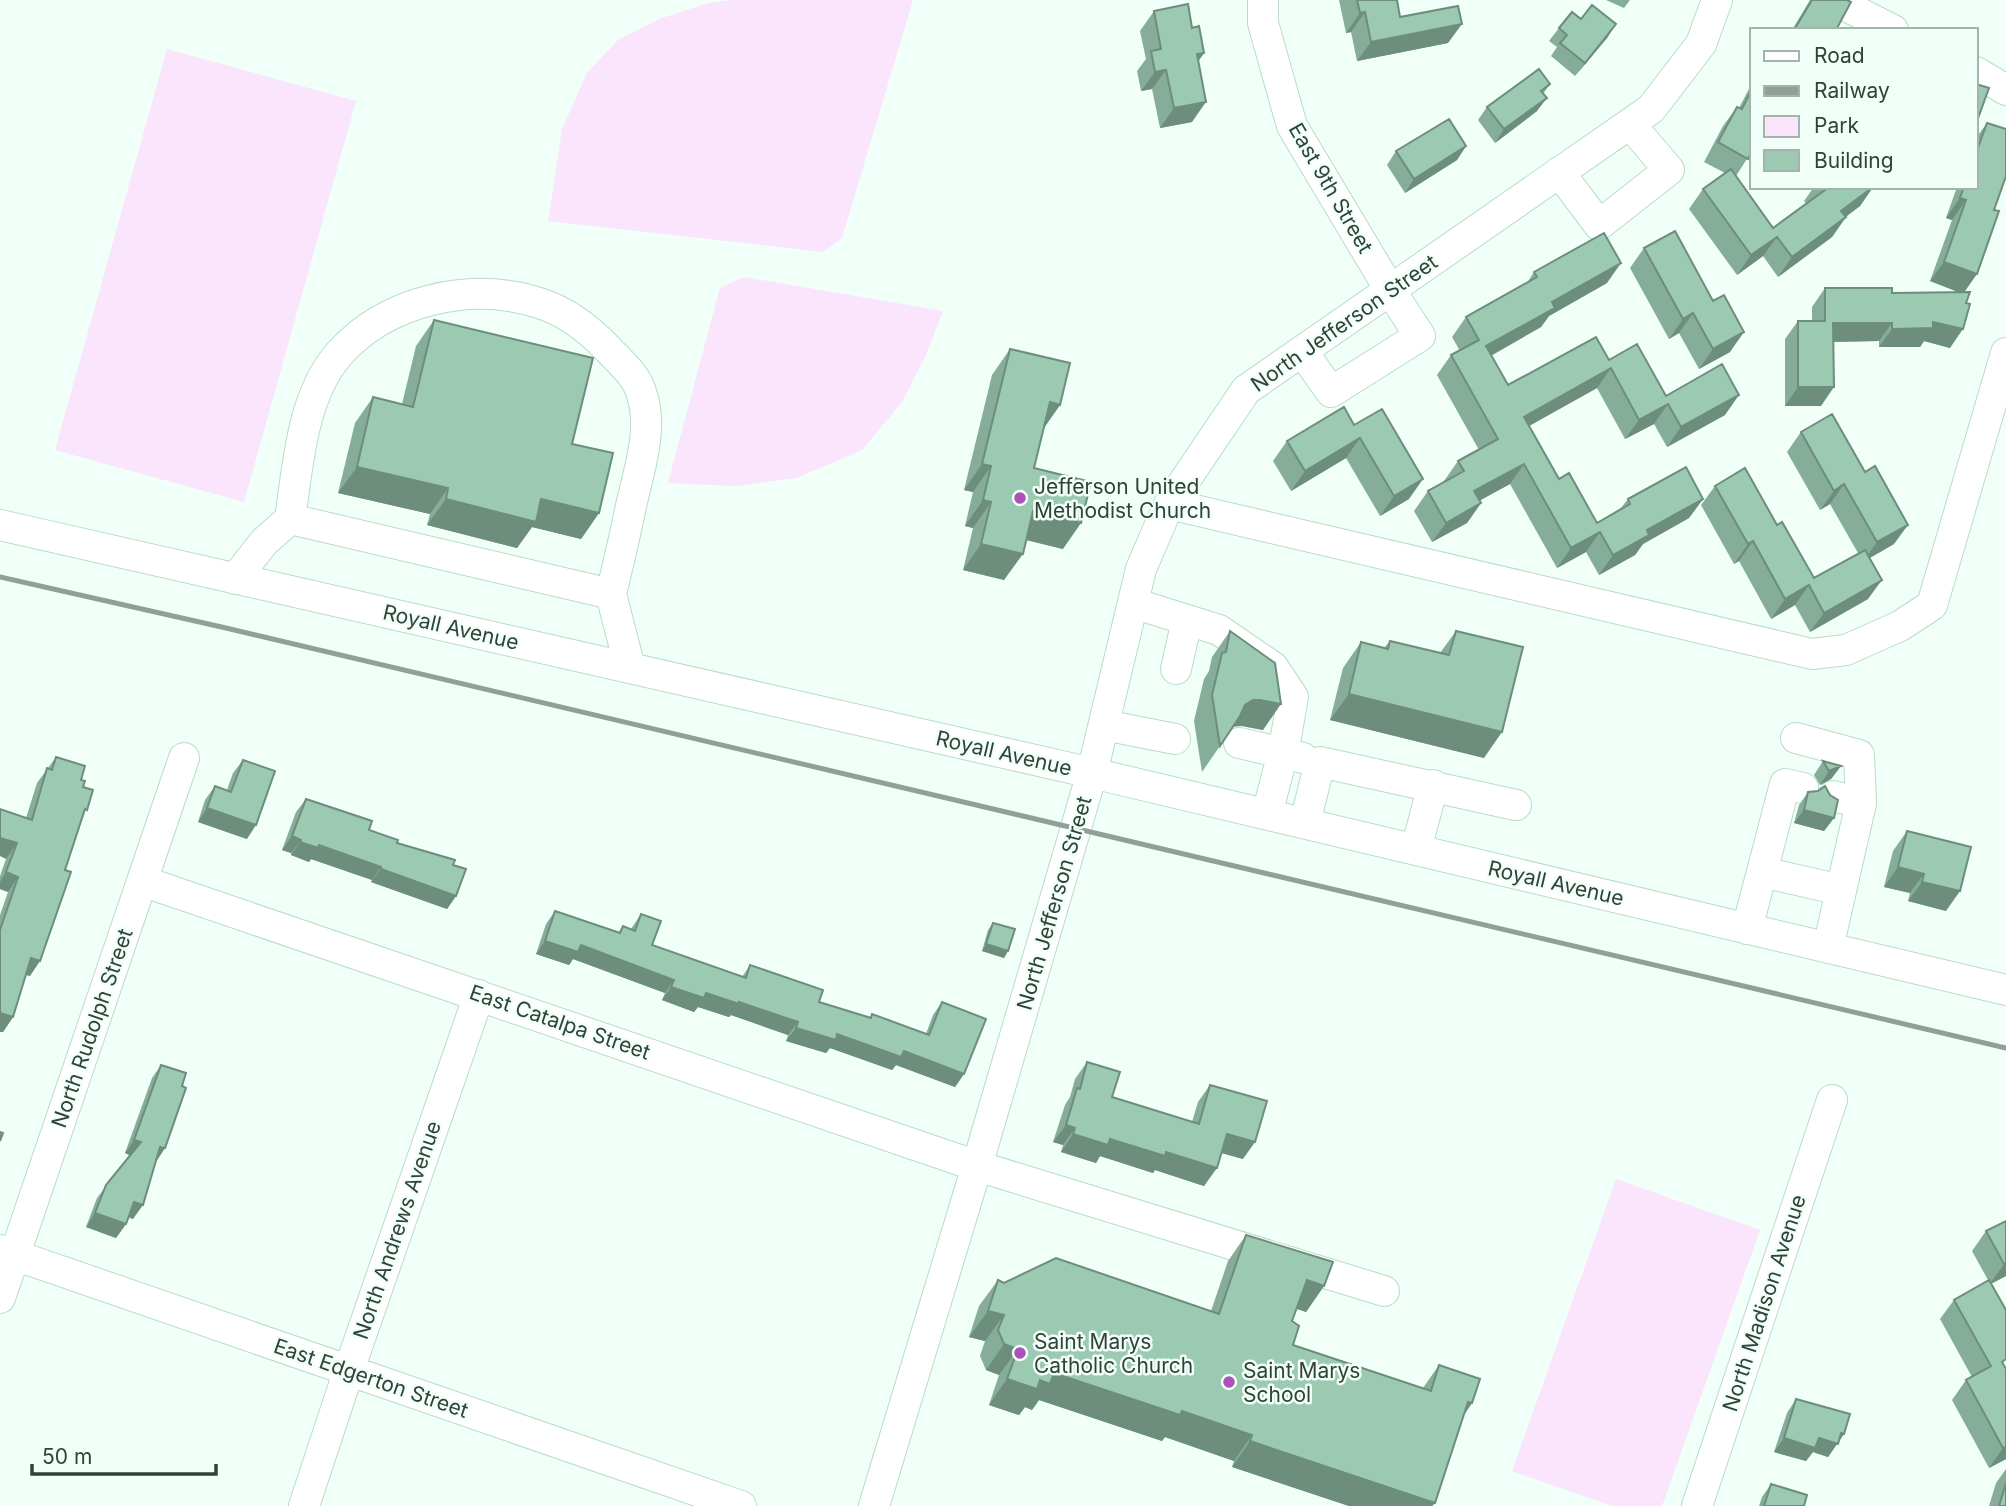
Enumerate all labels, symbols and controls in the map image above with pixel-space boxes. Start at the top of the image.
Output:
legend [1750,28,1978,189]
text: Road [1814,43,1865,68]
text: Railway [1814,78,1890,103]
text: Park [1814,113,1859,138]
street label: East 9th Street [1284,119,1378,258]
text: Building [1814,148,1894,173]
street label: North Jefferson Street [1246,249,1442,397]
place label: Jefferson United Methodist Church [1034,474,1211,523]
marker: Jefferson United Methodist Church [1012,490,1028,506]
street label: Royall Avenue [381,599,521,655]
street label: Royall Avenue [934,725,1074,781]
street label: North Jefferson Street [1011,793,1097,1013]
street label: Royall Avenue [1486,855,1626,911]
street label: North Rudolph Street [46,925,138,1131]
street label: East Catalpa Street [466,979,654,1065]
street label: North Andrews Avenue [348,1118,446,1342]
street label: North Madison Avenue [1717,1192,1811,1414]
place label: Saint Marys Catholic Church [1034,1329,1193,1378]
street label: East Edgerton Street [271,1333,472,1423]
marker: Saint Marys Catholic Church [1012,1345,1028,1361]
place label: Saint Marys School [1243,1358,1360,1407]
marker: Saint Marys School [1221,1374,1237,1390]
scale bar [32,1432,215,1476]
text: 50 m [42,1444,92,1469]

